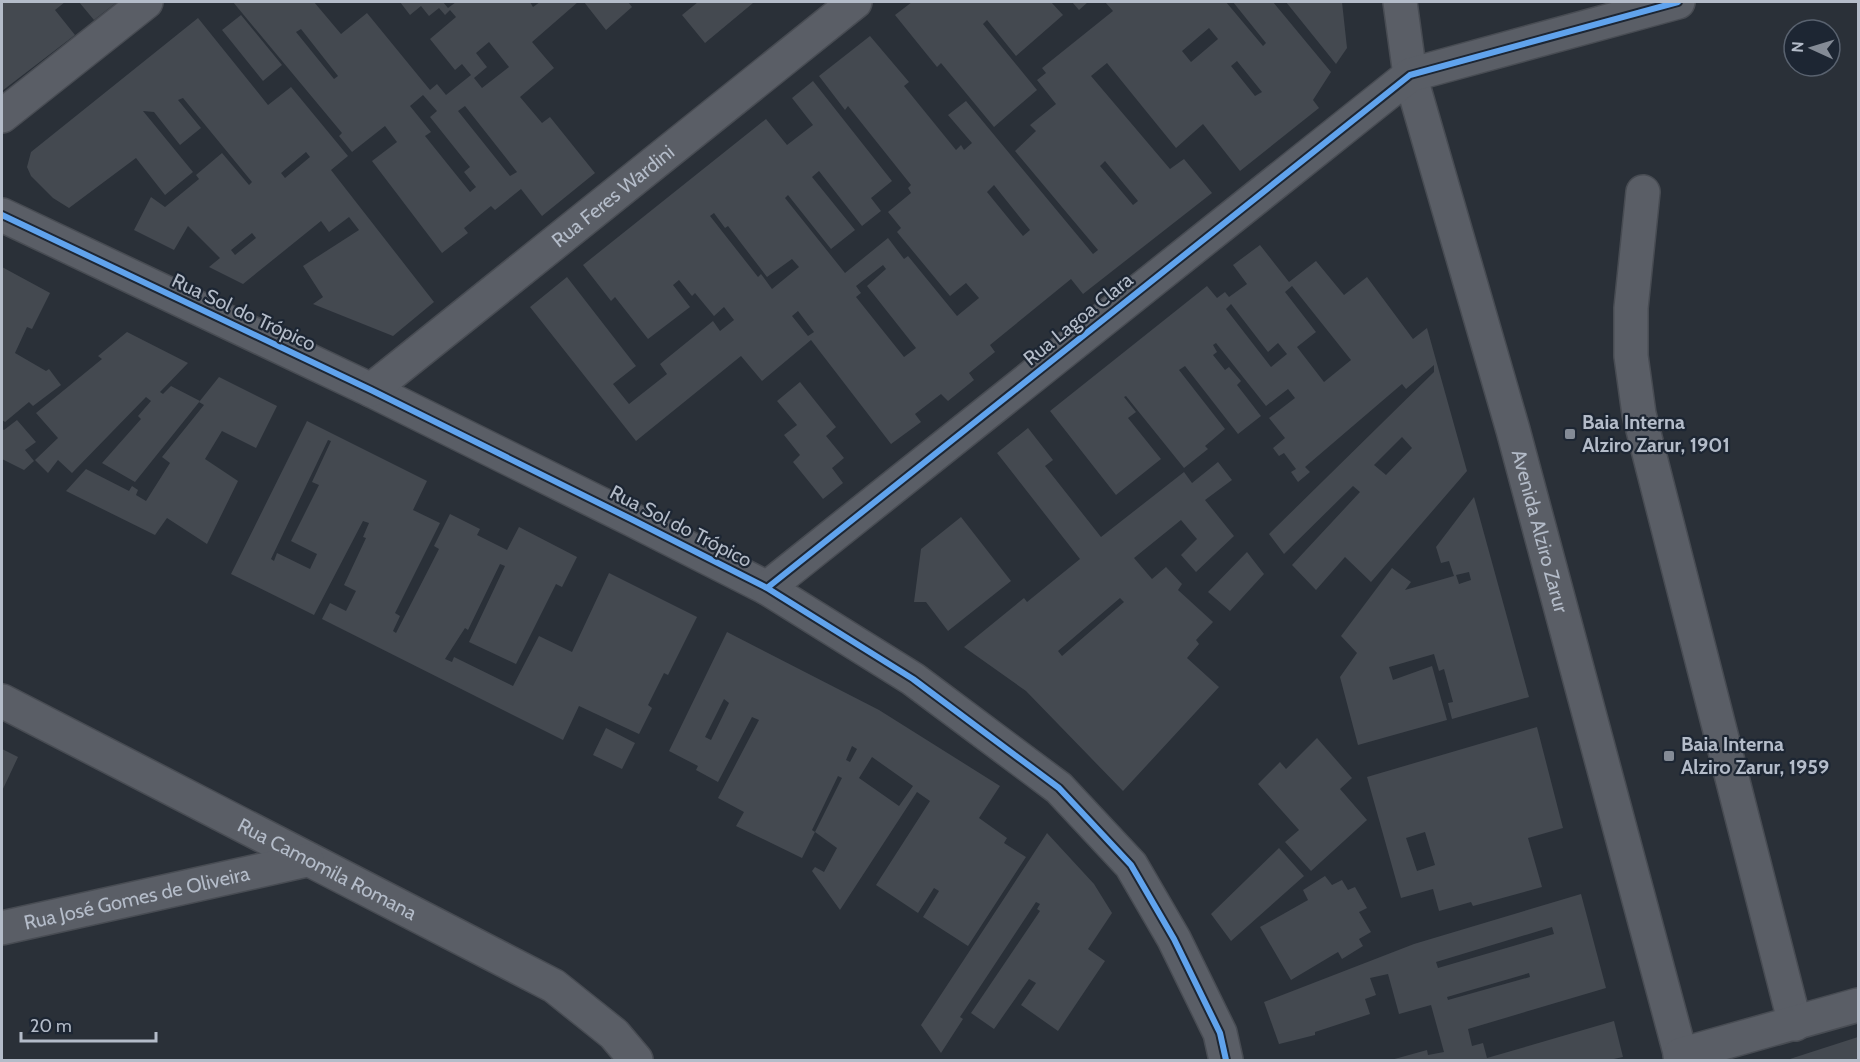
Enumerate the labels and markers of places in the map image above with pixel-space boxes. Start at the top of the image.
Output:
place label: Baia Interna Alziro Zarur, 1901 [1582,410,1730,457]
marker: Baia Interna Alziro Zarur, 1901 [1563,427,1577,441]
place label: Baia Interna Alziro Zarur, 1959 [1681,732,1829,779]
marker: Baia Interna Alziro Zarur, 1959 [1662,749,1676,763]

